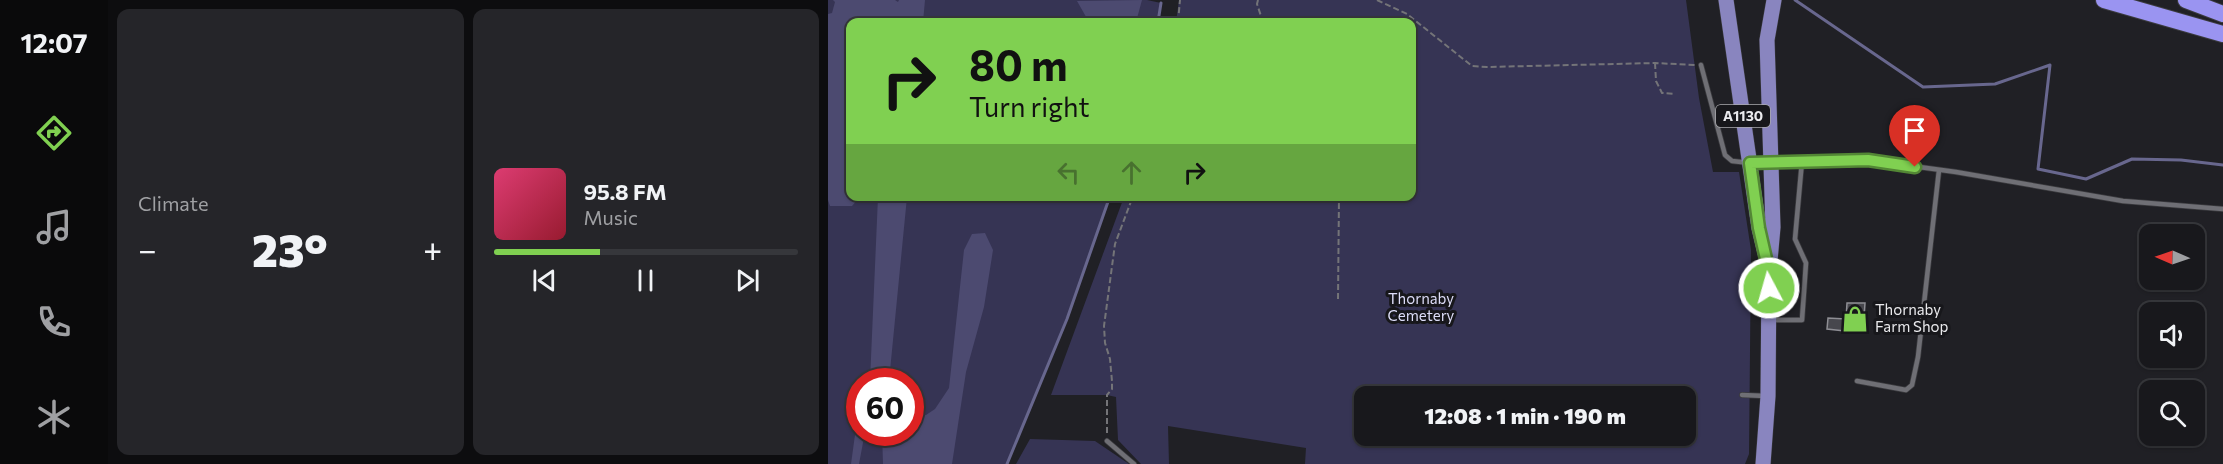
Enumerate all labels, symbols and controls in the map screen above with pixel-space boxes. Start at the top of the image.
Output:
text: 12:07 [20,26,88,59]
text: 80 m [969,38,1068,90]
icon: right [870,42,948,120]
text: Turn right [969,90,1089,123]
road number: A1130 [1716,105,1770,127]
pin [1889,105,1940,167]
icon: directions [33,112,75,154]
icon: arrive [1898,114,1931,147]
icon: left [1052,156,1085,189]
icon: ahead [1115,156,1148,189]
icon: right [1178,156,1211,189]
text: 95.8 FM [584,178,667,205]
text: Climate [138,191,208,215]
text: Music [584,205,638,229]
icon: music [33,206,75,248]
text: 23° [252,221,328,276]
north arrow [2139,224,2205,290]
map controls [2139,224,2205,446]
text: − [138,228,157,269]
text: + [423,228,442,269]
position arrow [1737,256,1801,320]
icon: previous [528,264,561,297]
icon: pause [629,264,662,297]
icon: next [731,264,764,297]
park label: Thornaby Cemetery [1388,289,1455,324]
place label: Thornaby Farm Shop [1875,300,1948,335]
icon: phone [33,301,75,343]
button: sound [2139,302,2205,368]
shop icon: Thornaby Farm Shop [1840,304,1870,334]
speed limit sign: 60 [846,368,924,446]
button: search [2139,380,2205,446]
icon: climate [33,396,75,438]
text: 12:08 · 1 min · 190 m [1424,402,1626,429]

